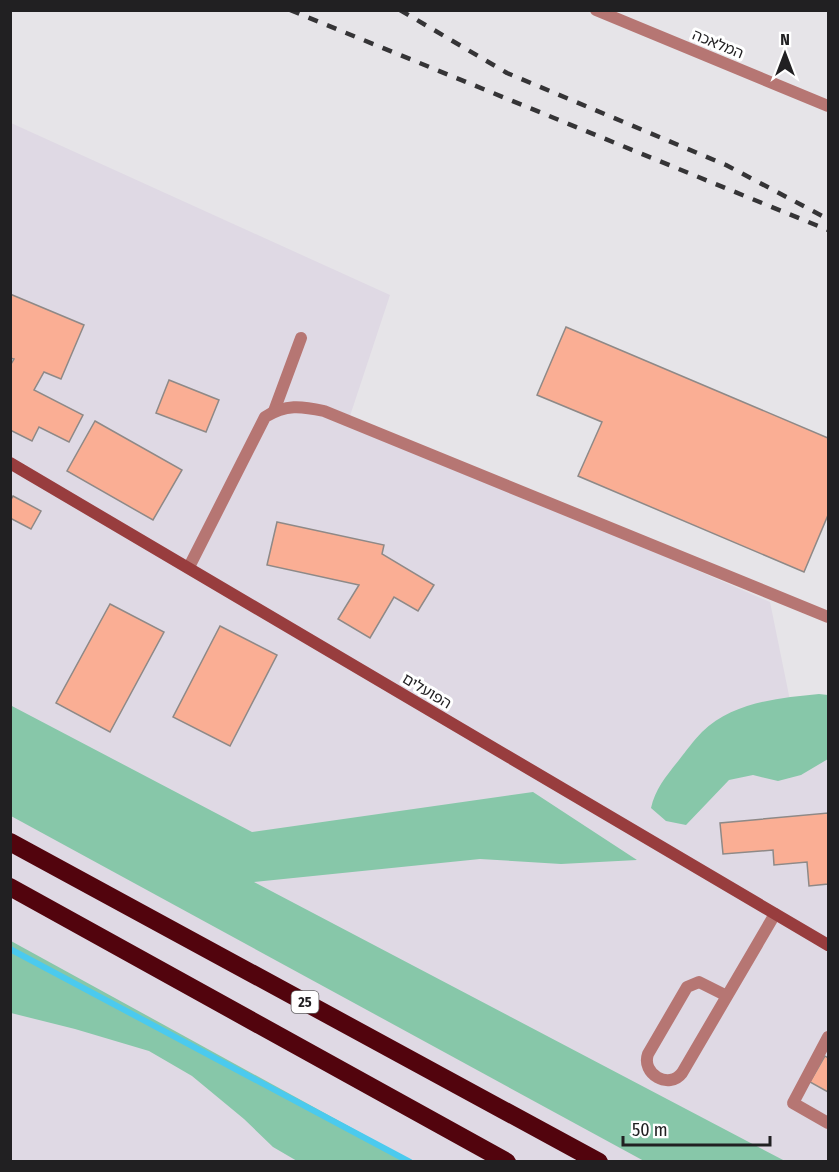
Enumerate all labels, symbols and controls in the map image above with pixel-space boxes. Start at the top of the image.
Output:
north arrow [755,24,815,84]
street label: המלאכה [690,26,746,62]
text: N [780,30,790,49]
street label: הפועלים [399,669,455,713]
road number: 25 [292,991,318,1013]
scale bar [623,1109,770,1147]
text: 50 m [632,1119,668,1141]

